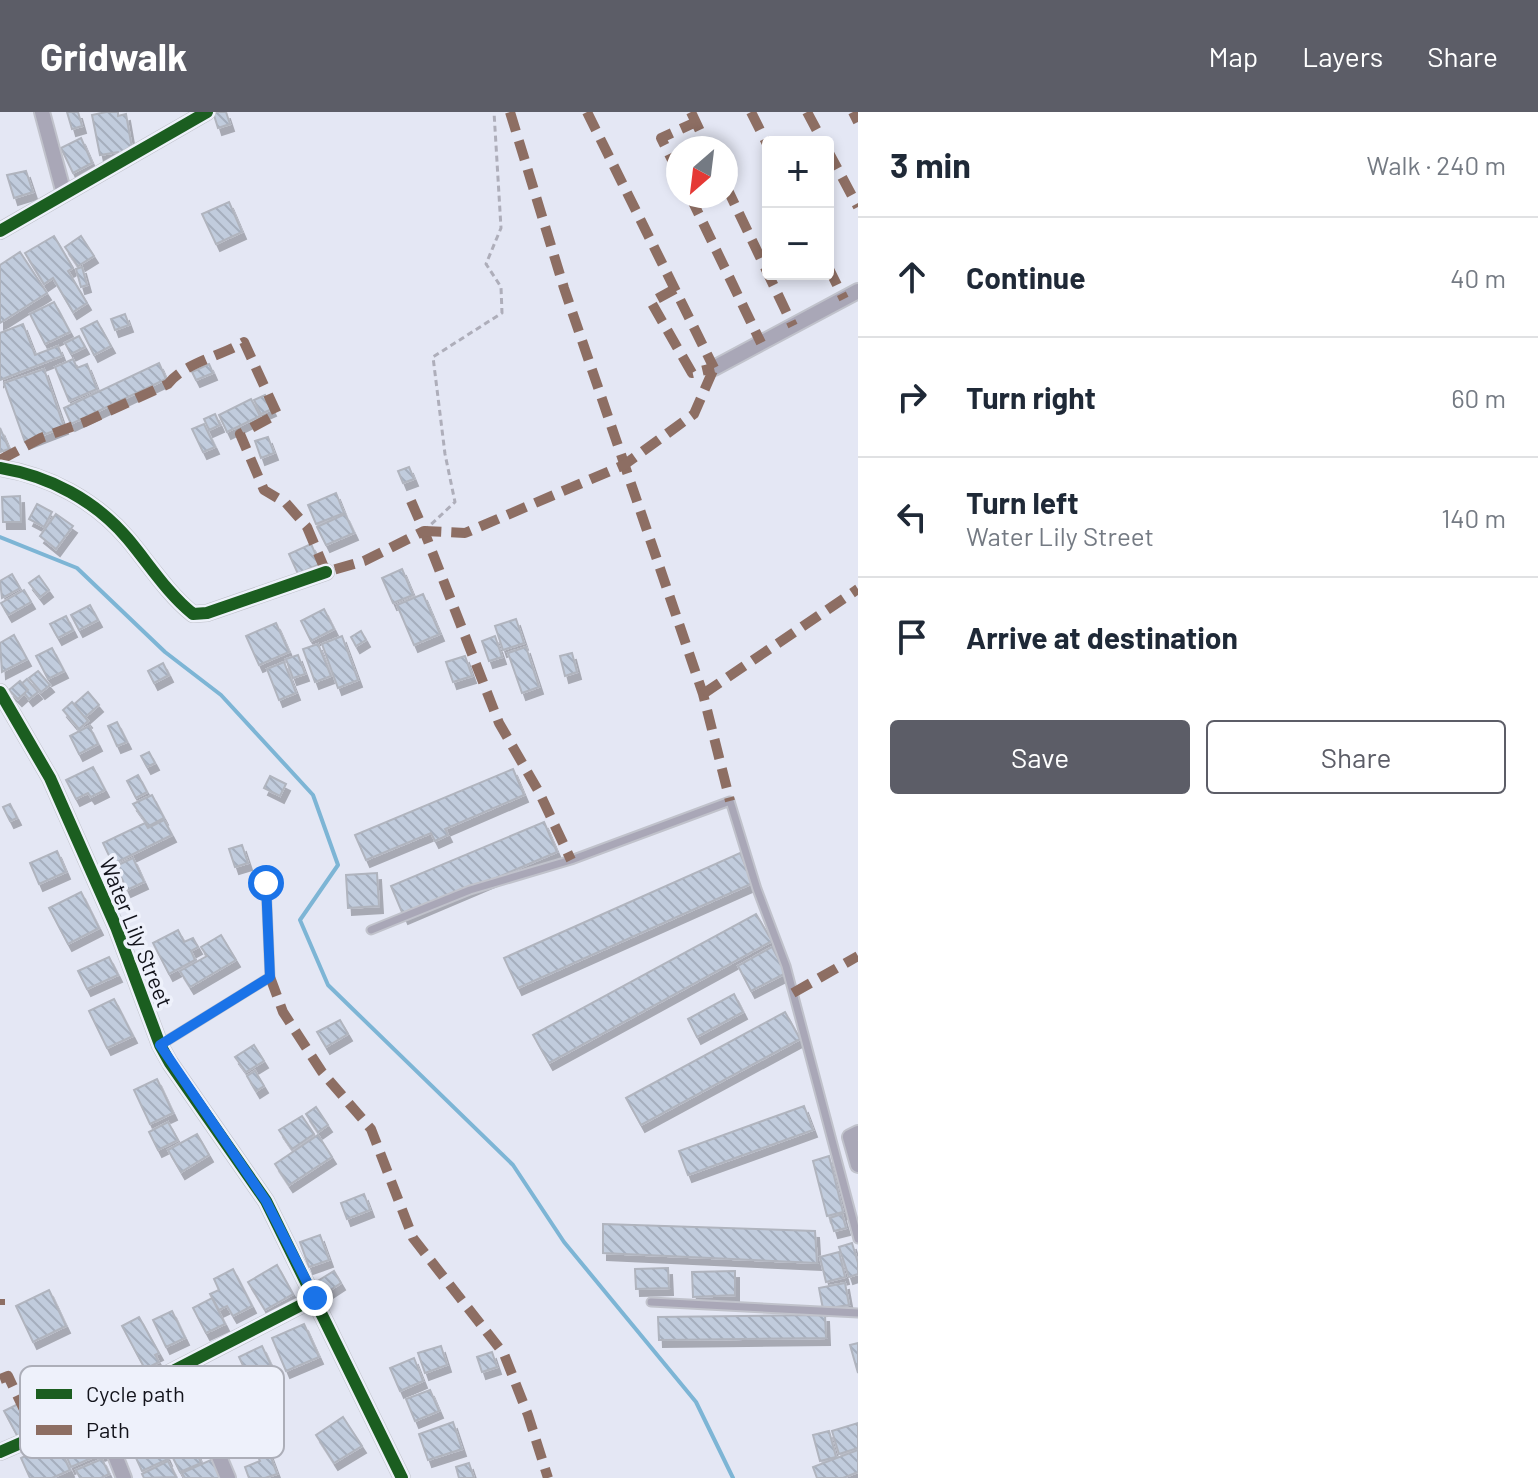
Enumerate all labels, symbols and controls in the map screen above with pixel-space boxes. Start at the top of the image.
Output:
text: Gridwalk [40,33,187,79]
text: Map [1208,39,1258,73]
text: Layers [1302,39,1383,73]
text: Share [1427,39,1498,73]
north arrow [666,136,738,208]
map controls [762,136,834,280]
button: + [762,136,834,208]
text: 3 min [890,144,971,185]
text: Walk · 240 m [1367,149,1506,180]
button: − [762,208,834,280]
icon: ahead [890,255,934,299]
text: Continue [966,259,1086,295]
text: 40 m [1450,262,1506,293]
icon: right [890,375,934,419]
text: Turn right [966,379,1096,415]
text: 60 m [1451,382,1506,413]
text: Turn left [966,484,1079,520]
icon: left [890,495,934,539]
text: 140 m [1441,502,1506,533]
text: Water Lily Street [966,520,1154,551]
icon: arrive [890,615,934,659]
text: Arrive at destination [966,619,1238,655]
button: Save [890,720,1190,794]
button: Share [1206,720,1506,794]
street label: Water Lily Street [95,853,179,1011]
route start [248,865,284,901]
route end [297,1280,333,1316]
legend [20,1366,284,1458]
text: Cycle path [86,1380,185,1406]
text: Path [86,1416,130,1442]

